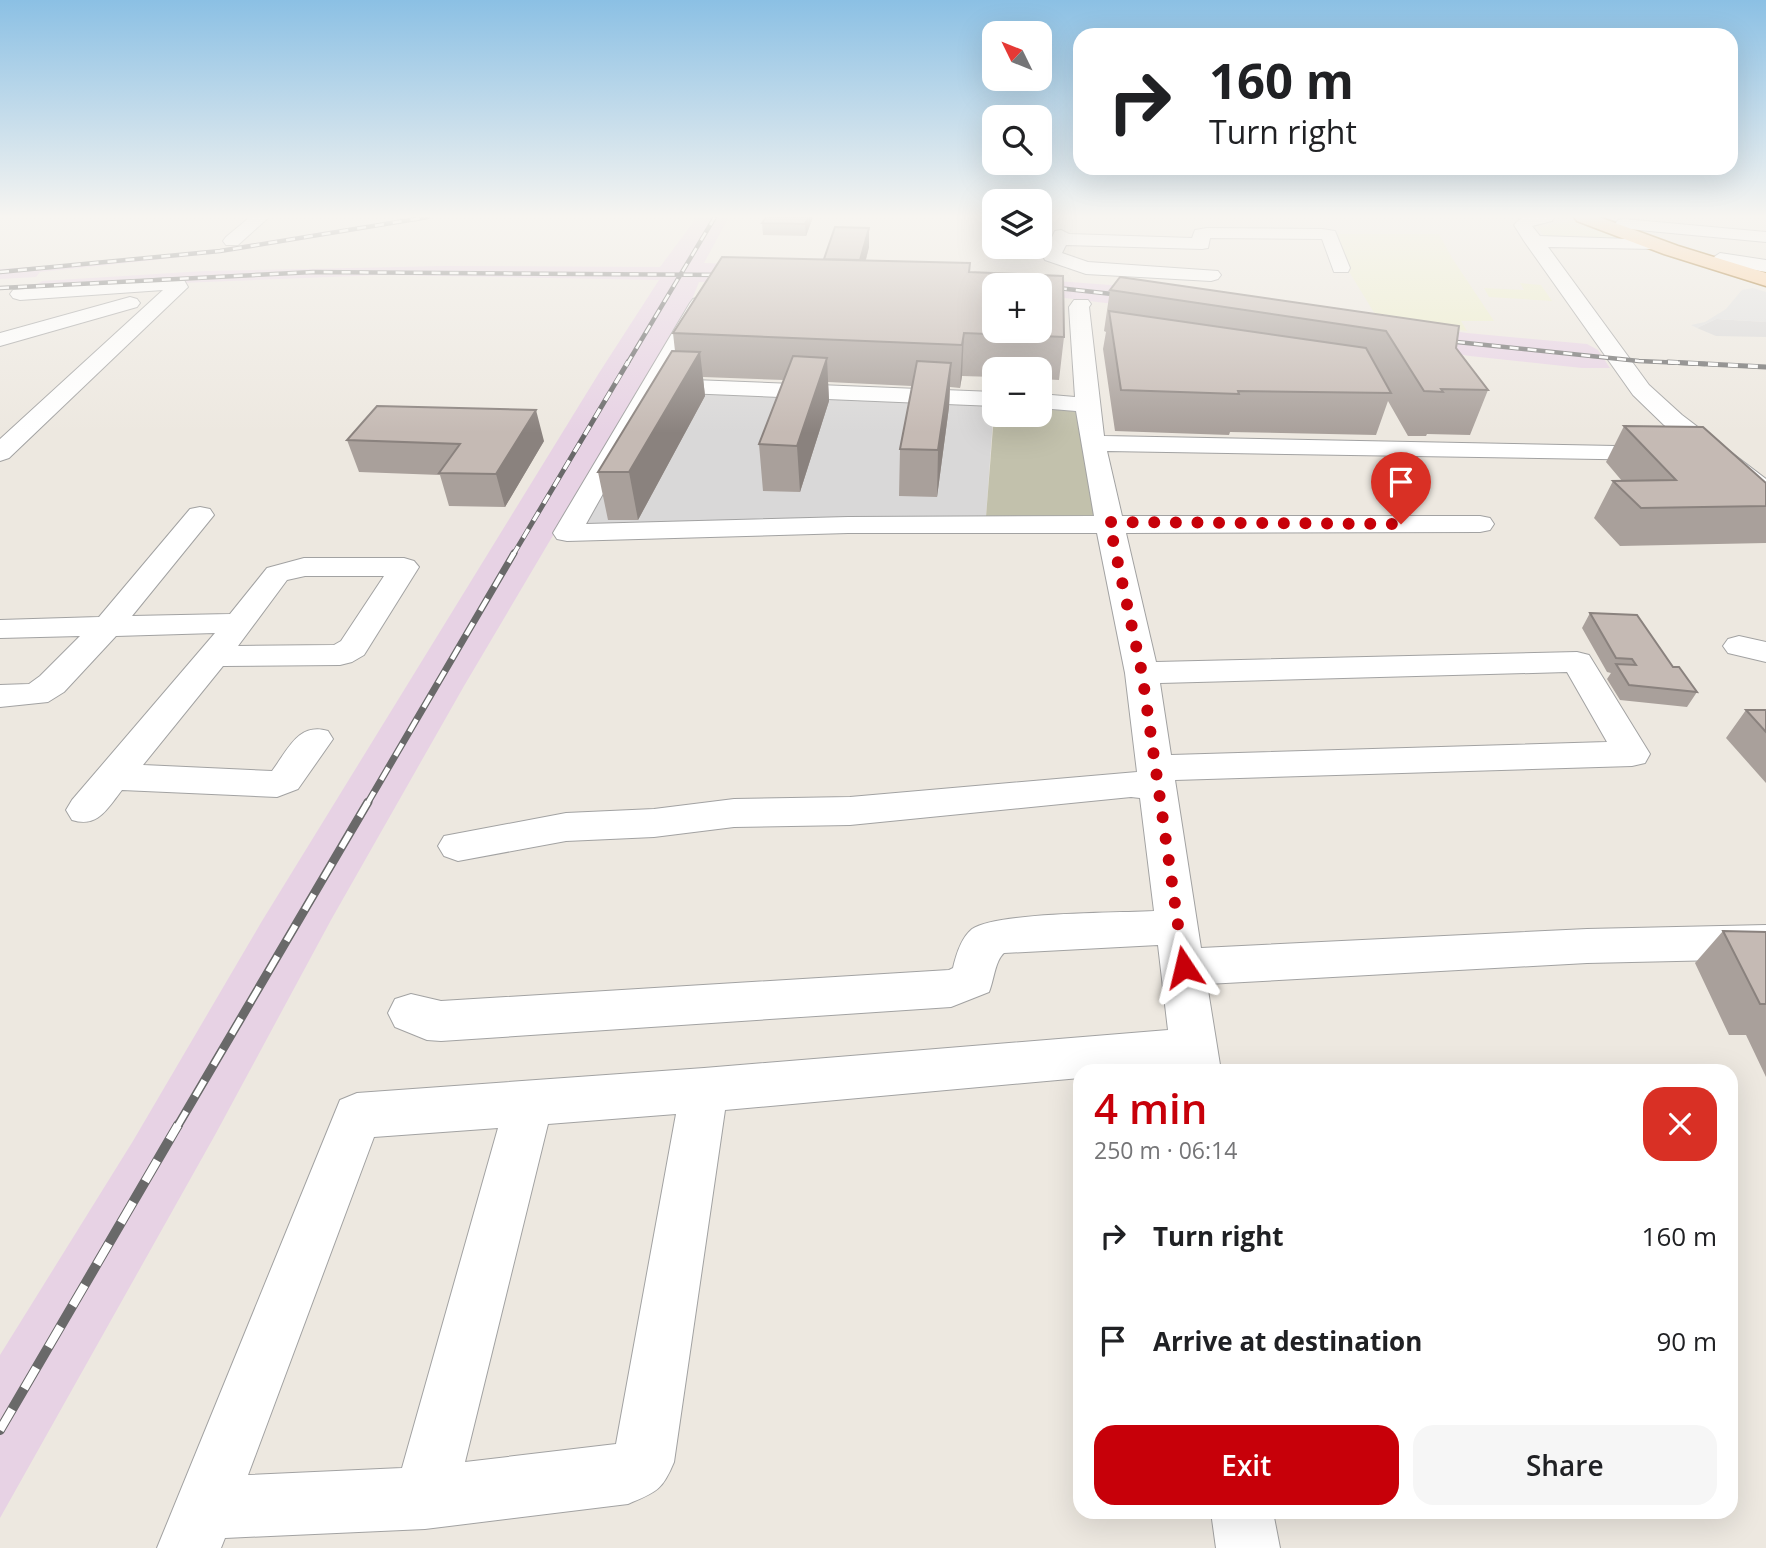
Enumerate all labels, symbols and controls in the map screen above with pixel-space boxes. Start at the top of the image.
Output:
north arrow [982,21,1052,91]
map controls [982,21,1052,427]
text: 160 m [1209,47,1354,113]
icon: right [1094,56,1185,147]
button: search [982,105,1052,175]
text: Turn right [1209,110,1357,153]
button: layers [982,189,1052,259]
button: + [982,273,1052,343]
button: − [982,357,1052,427]
pin [1371,452,1431,524]
icon: arrive [1382,463,1420,501]
position arrow [1147,930,1221,1004]
text: 4 min [1094,1079,1207,1136]
button: close [1643,1087,1717,1161]
text: 250 m · 06:14 [1094,1134,1237,1166]
icon: right [1094,1217,1132,1255]
text: Turn right [1153,1218,1284,1254]
text: 160 m [1642,1218,1717,1254]
icon: arrive [1094,1322,1132,1360]
text: Arrive at destination [1153,1323,1422,1359]
text: 90 m [1656,1323,1717,1359]
button: Exit [1094,1425,1399,1505]
button: Share [1413,1425,1717,1505]

